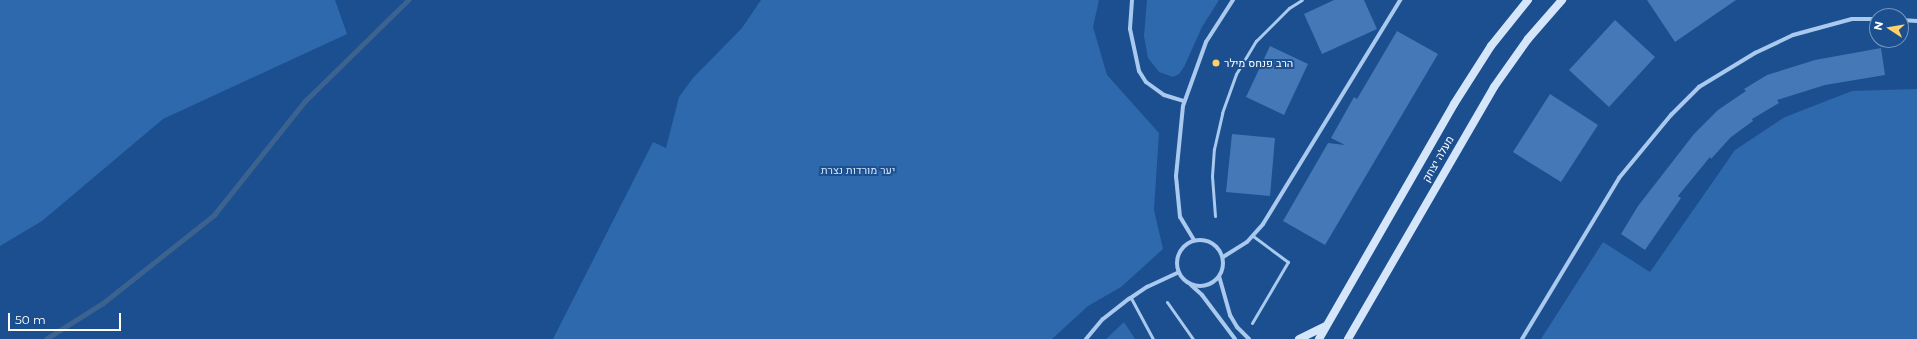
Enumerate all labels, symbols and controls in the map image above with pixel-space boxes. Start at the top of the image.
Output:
north arrow [1869,8,1909,48]
text: N [1870,20,1886,32]
place label: הרב פנחס מילר [1224,56,1293,70]
marker: הרב פנחס מילר [1211,58,1221,68]
street label: מעלה יצחק [1419,134,1457,184]
park label: יער מורדות נצרת [821,163,895,177]
scale bar [10,305,123,331]
text: 50 m [15,312,46,327]

